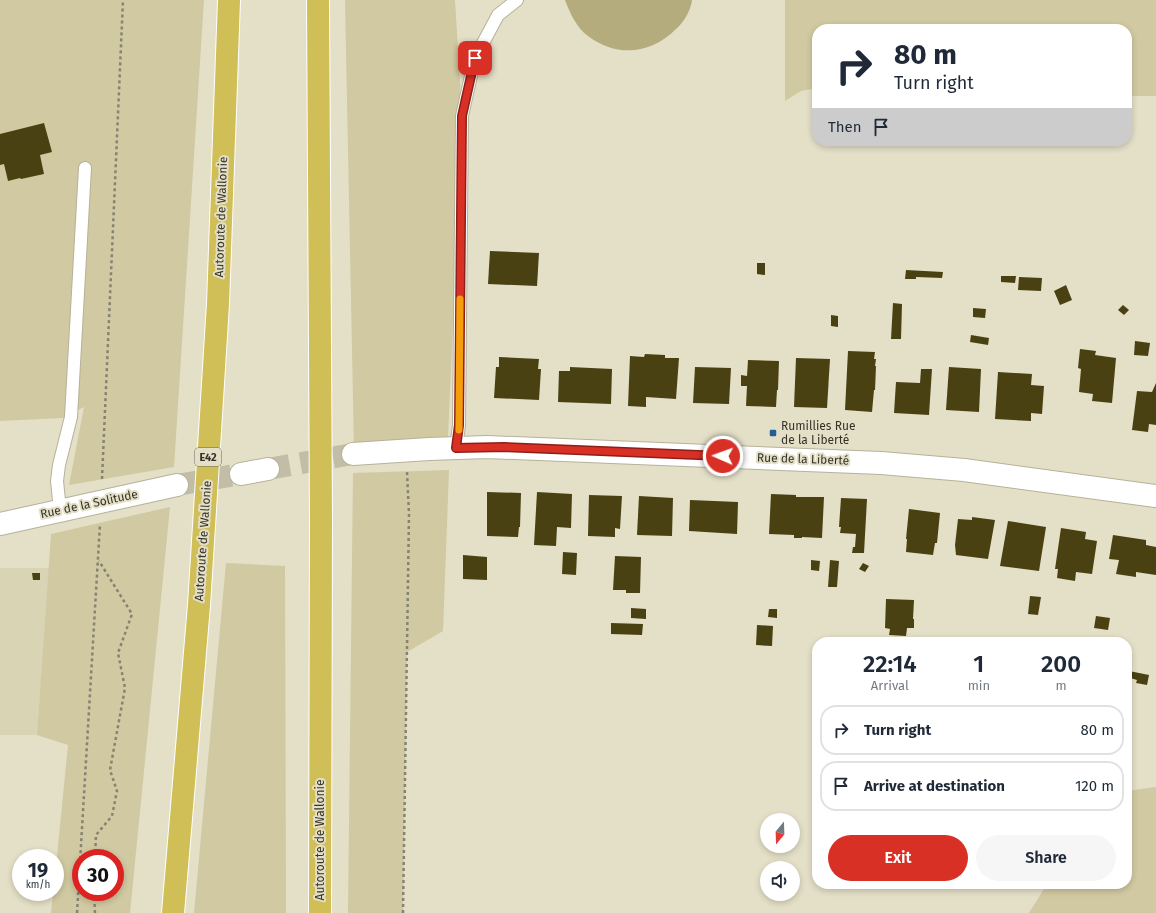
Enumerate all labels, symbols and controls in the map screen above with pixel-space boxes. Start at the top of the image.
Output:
text: 80 m [894,38,957,71]
icon: right [828,40,880,92]
pin [458,41,492,75]
icon: arrive [464,47,486,69]
text: Turn right [894,72,974,94]
icon: arrive [870,116,892,138]
text: Then [828,118,862,136]
street label: Autoroute de Wallonie [212,156,230,278]
place label: Rumillies Rue de la Liberté [781,419,855,447]
marker: Rumillies Rue de la Liberté [768,428,778,438]
position arrow [702,435,744,477]
road number: E42 [195,448,221,466]
street label: Rue de la Liberté [757,450,849,468]
street label: Autoroute de Wallonie [192,480,214,602]
street label: Rue de la Solitude [39,487,139,521]
text: 22:14 [863,650,917,678]
text: 1 [973,650,984,678]
text: 200 [1041,650,1081,678]
text: Arrival [871,678,909,693]
text: min [968,678,990,693]
text: m [1055,678,1067,693]
icon: right [830,719,852,741]
text: Turn right [864,721,931,739]
text: 80 m [1081,721,1114,739]
icon: arrive [830,775,852,797]
text: Arrive at destination [864,777,1005,795]
text: 120 m [1075,777,1114,795]
street label: Autoroute de Wallonie [313,780,327,900]
north arrow [760,813,800,853]
map controls [760,813,800,901]
button: Exit [828,835,968,881]
button: Share [976,835,1116,881]
speed limit sign: 30 [72,849,124,901]
text: 19 [28,858,48,882]
button: sound [760,861,800,901]
text: km/h [26,879,50,891]

